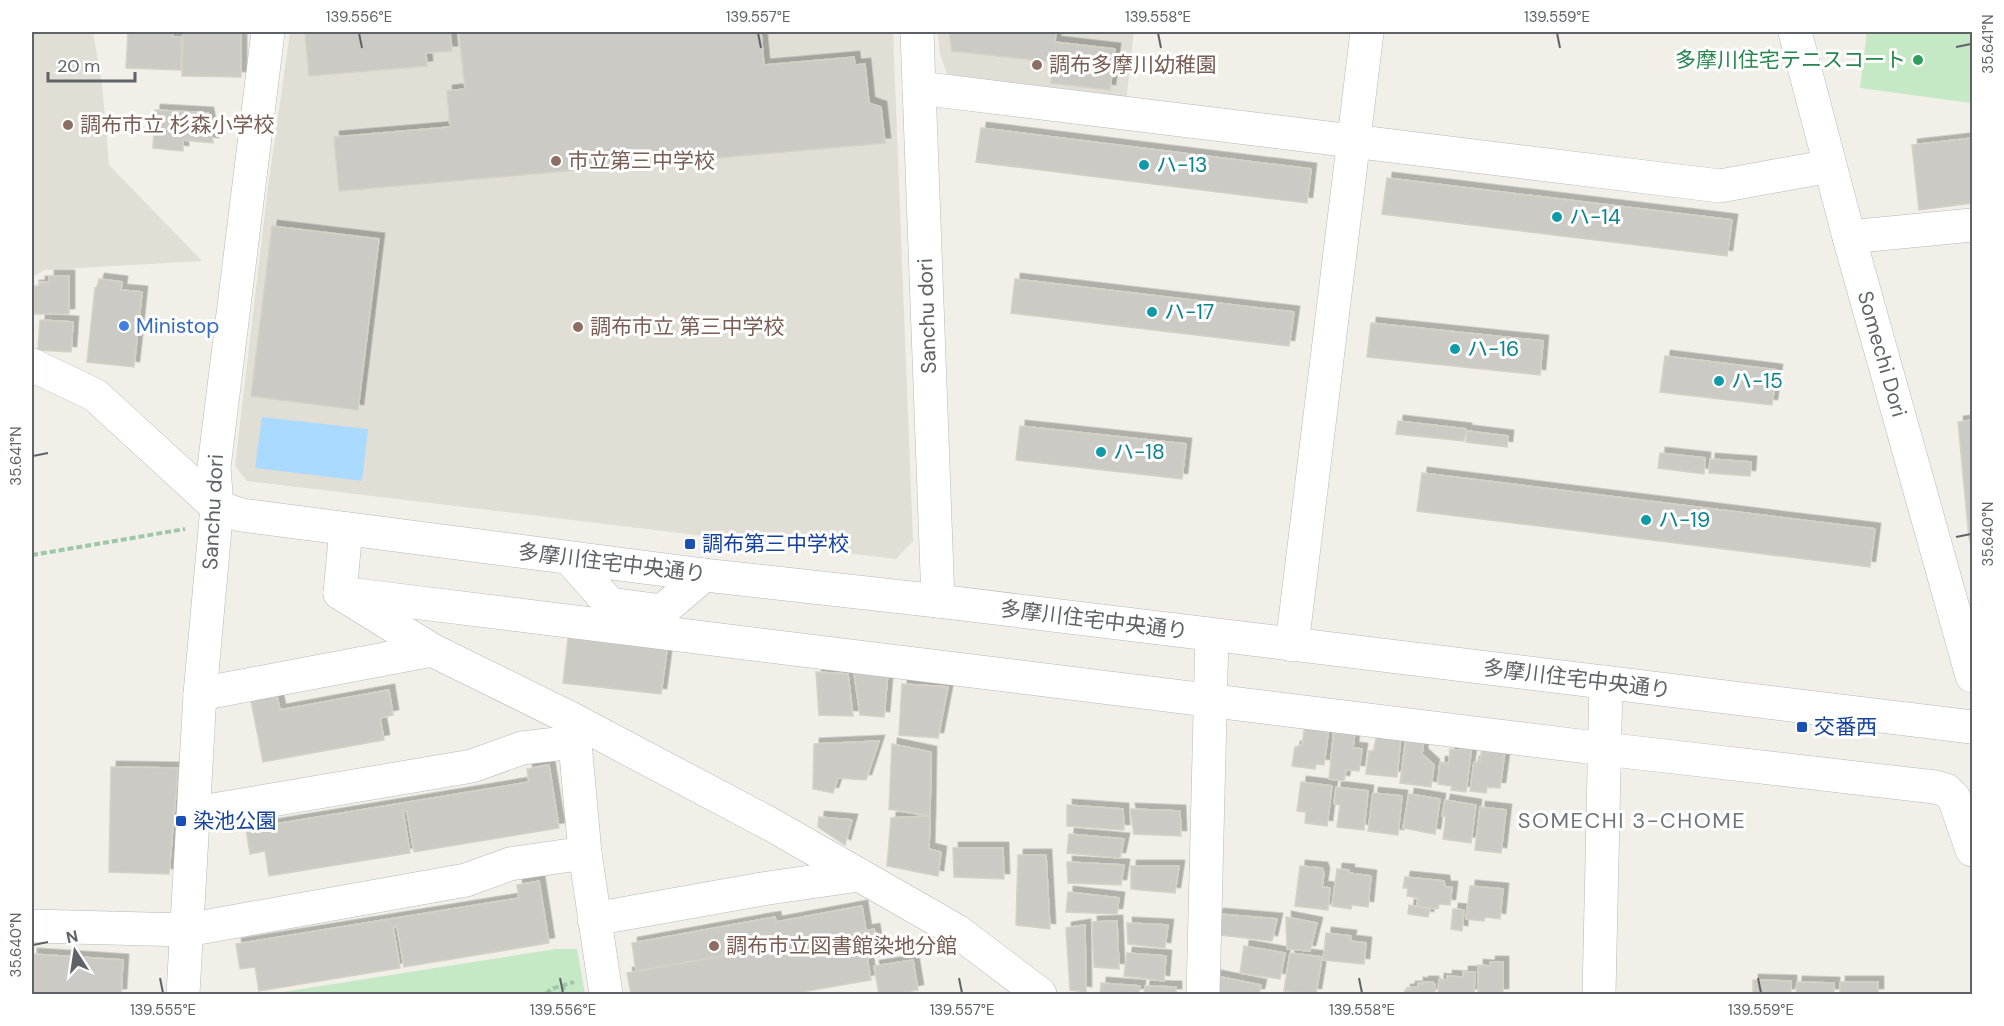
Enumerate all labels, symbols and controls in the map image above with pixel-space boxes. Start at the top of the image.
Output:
text: 139.556°E [326,7,392,27]
text: 139.557°E [726,7,790,27]
text: 139.558°E [1125,7,1191,27]
text: 139.559°E [1524,7,1590,27]
text: 35.641°N [1978,14,1998,74]
scale bar [48,45,135,83]
place label: 多摩川住宅テニスコート [1675,46,1906,74]
place label: 調布多摩川幼稚園 [1049,51,1217,79]
marker: 多摩川住宅テニスコート [1911,53,1925,67]
text: 20 m [57,54,100,78]
marker: 調布多摩川幼稚園 [1030,58,1044,72]
place label: 調布市立 杉森小学校 [80,111,275,139]
marker: 調布市立 杉森小学校 [61,118,75,132]
place label: 市立第三中学校 [568,147,715,175]
place label: ハ-13 [1156,151,1207,179]
marker: 市立第三中学校 [549,154,563,168]
marker: ハ-13 [1137,158,1151,172]
place label: ハ-14 [1569,203,1621,231]
marker: ハ-14 [1550,210,1564,224]
street label: Sanchu dori [911,258,943,374]
street label: Somechi Dori [1851,288,1913,420]
place label: ハ-17 [1164,298,1214,326]
marker: ハ-17 [1145,305,1159,319]
place label: Ministop [136,312,219,340]
place label: 調布市立 第三中学校 [590,313,785,341]
marker: Ministop [117,319,131,333]
marker: 調布市立 第三中学校 [571,320,585,334]
place label: ハ-16 [1467,335,1519,363]
marker: ハ-16 [1448,342,1462,356]
place label: ハ-15 [1731,367,1783,395]
marker: ハ-15 [1712,374,1726,388]
text: 35.641°N [6,426,26,486]
place label: ハ-18 [1113,438,1165,466]
marker: ハ-18 [1094,445,1108,459]
street label: Sanchu dori [196,453,230,571]
text: 35.640°N [1978,502,1998,566]
place label: ハ-19 [1658,506,1710,534]
marker: ハ-19 [1639,513,1653,527]
place label: 調布第三中学校 [702,530,849,558]
marker: 調布第三中学校 [683,537,697,551]
street label: 多摩川住宅中央通り [516,538,708,588]
street label: 多摩川住宅中央通り [998,595,1190,645]
street label: 多摩川住宅中央通り [1481,654,1673,704]
place label: 交番西 [1814,713,1877,741]
marker: 交番西 [1795,720,1809,734]
district label: SOMECHI 3-CHOME [1518,806,1746,835]
place label: 染池公園 [193,807,277,835]
marker: 染池公園 [174,814,188,828]
text: 35.640°N [6,913,26,977]
north arrow [45,921,105,981]
text: N [64,925,80,948]
place label: 調布市立図書館染地分館 [726,932,957,960]
marker: 調布市立図書館染地分館 [707,939,721,953]
text: 139.555°E [130,1000,196,1020]
text: 139.556°E [530,1000,596,1020]
text: 139.557°E [930,1000,994,1020]
text: 139.558°E [1329,1000,1395,1020]
text: 139.559°E [1728,1000,1794,1020]

